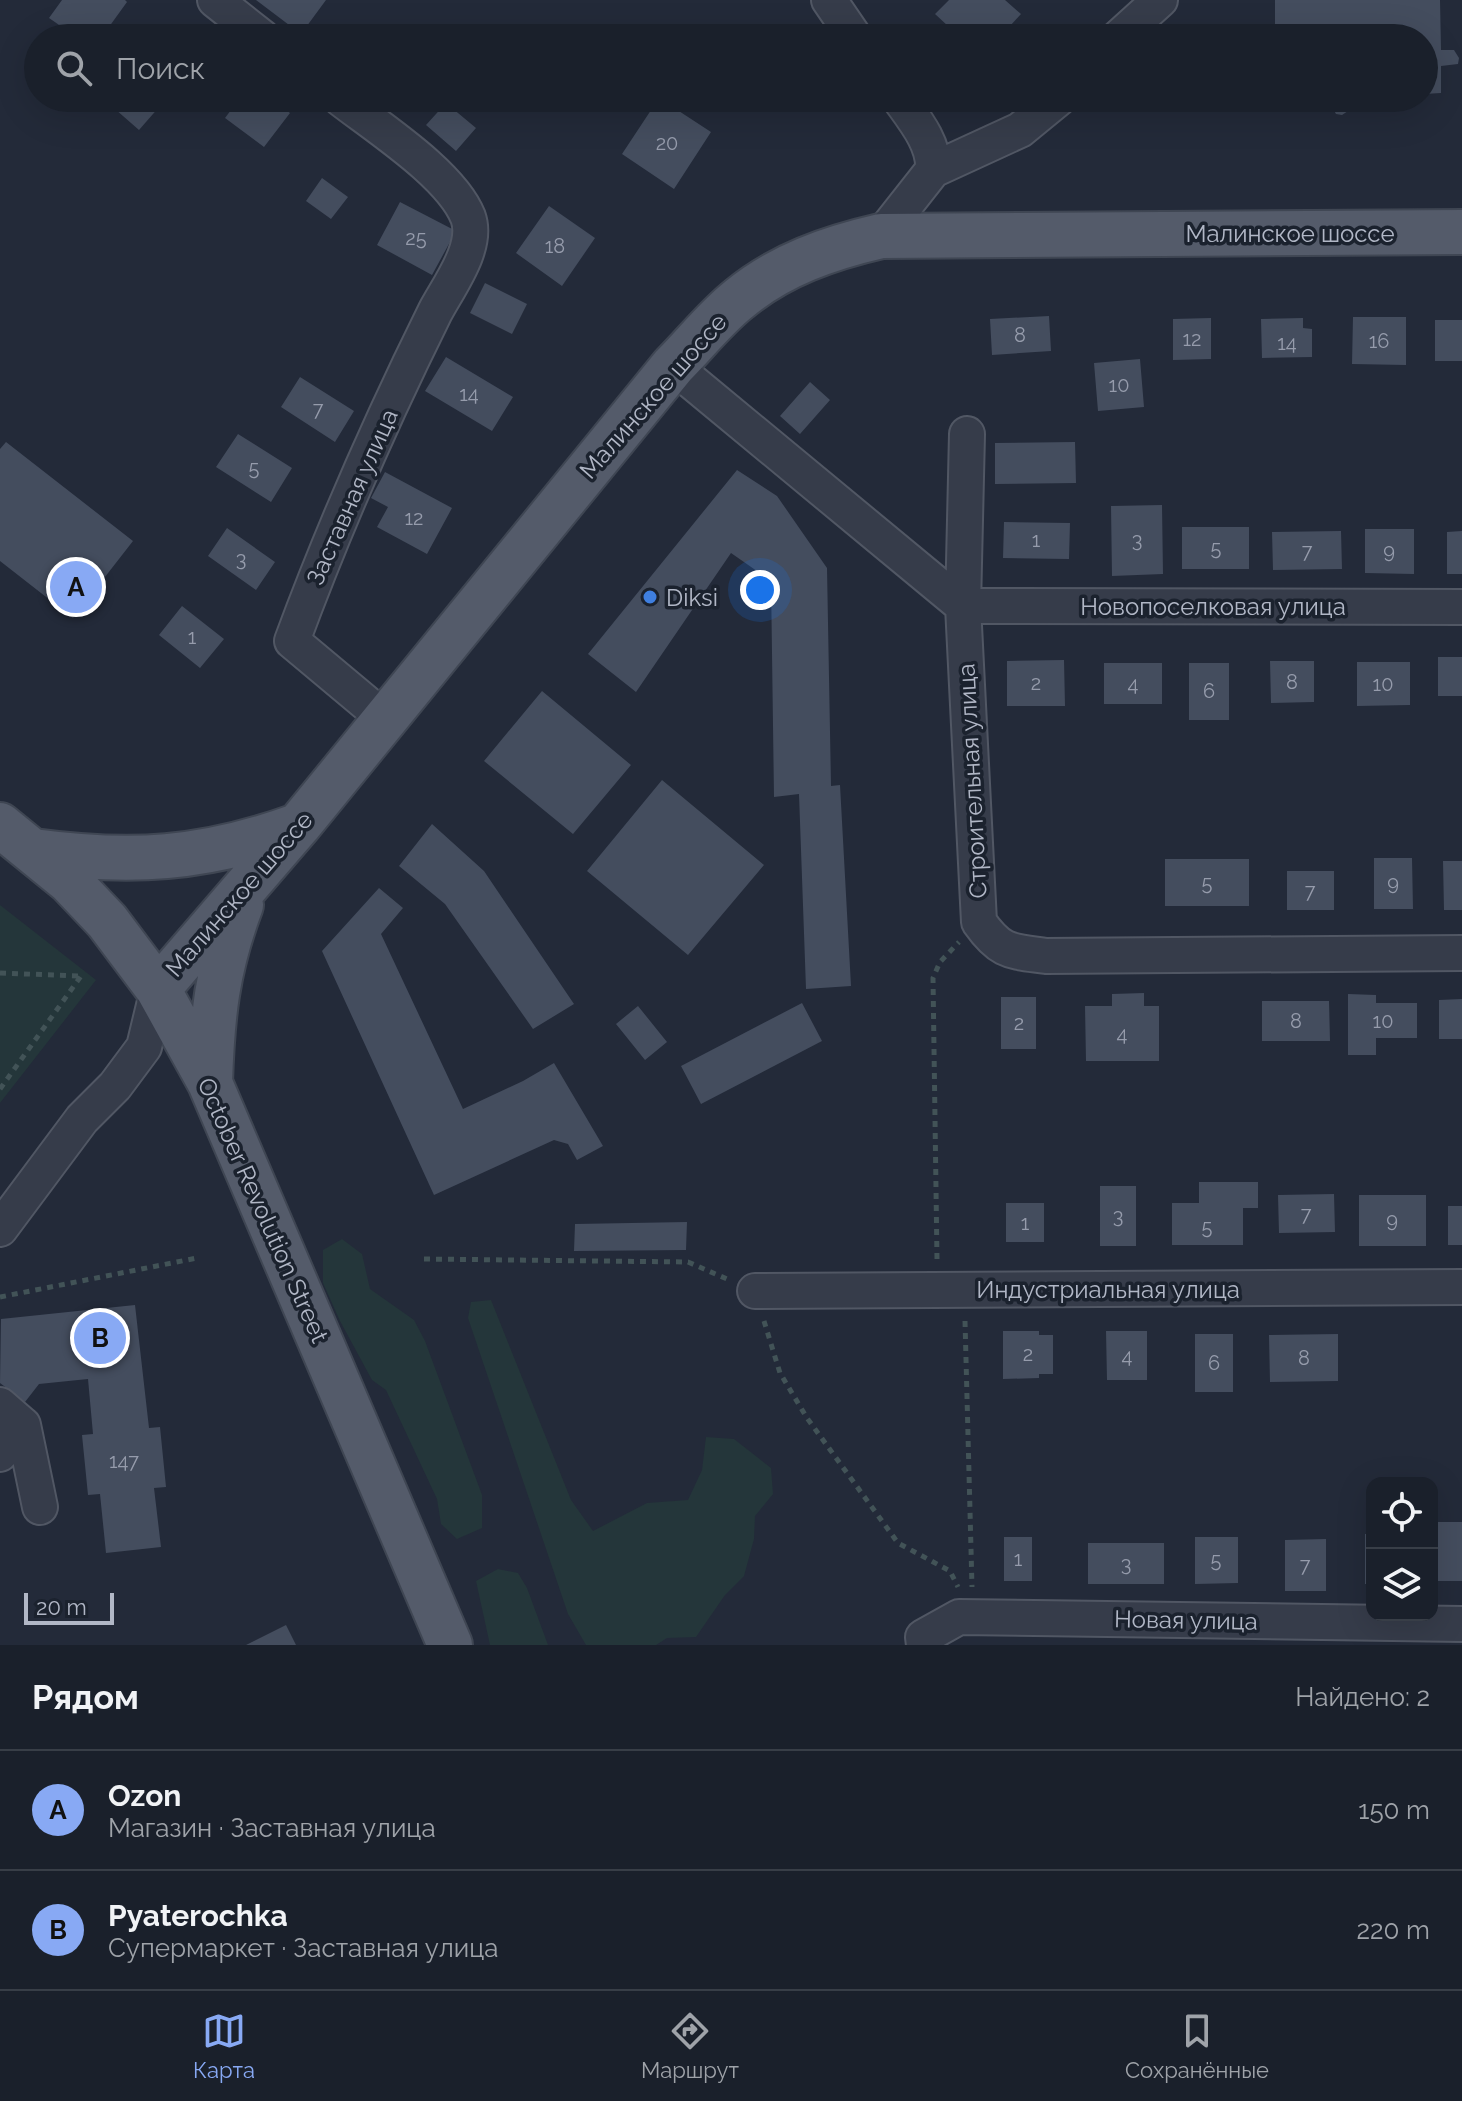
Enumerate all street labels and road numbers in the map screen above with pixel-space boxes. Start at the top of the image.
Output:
street label: Малинское шоссе [1185,219,1395,248]
street label: Малинское шоссе [573,308,733,484]
street label: Заставная улица [300,405,404,589]
street label: Новопоселковая улица [1080,592,1346,621]
street label: Строительная улица [951,663,993,899]
street label: Малинское шоссе [159,806,319,982]
street label: October Revolution Street [191,1073,335,1347]
street label: Индустриальная улица [976,1275,1240,1304]
street label: Новая улица [1114,1604,1258,1636]

